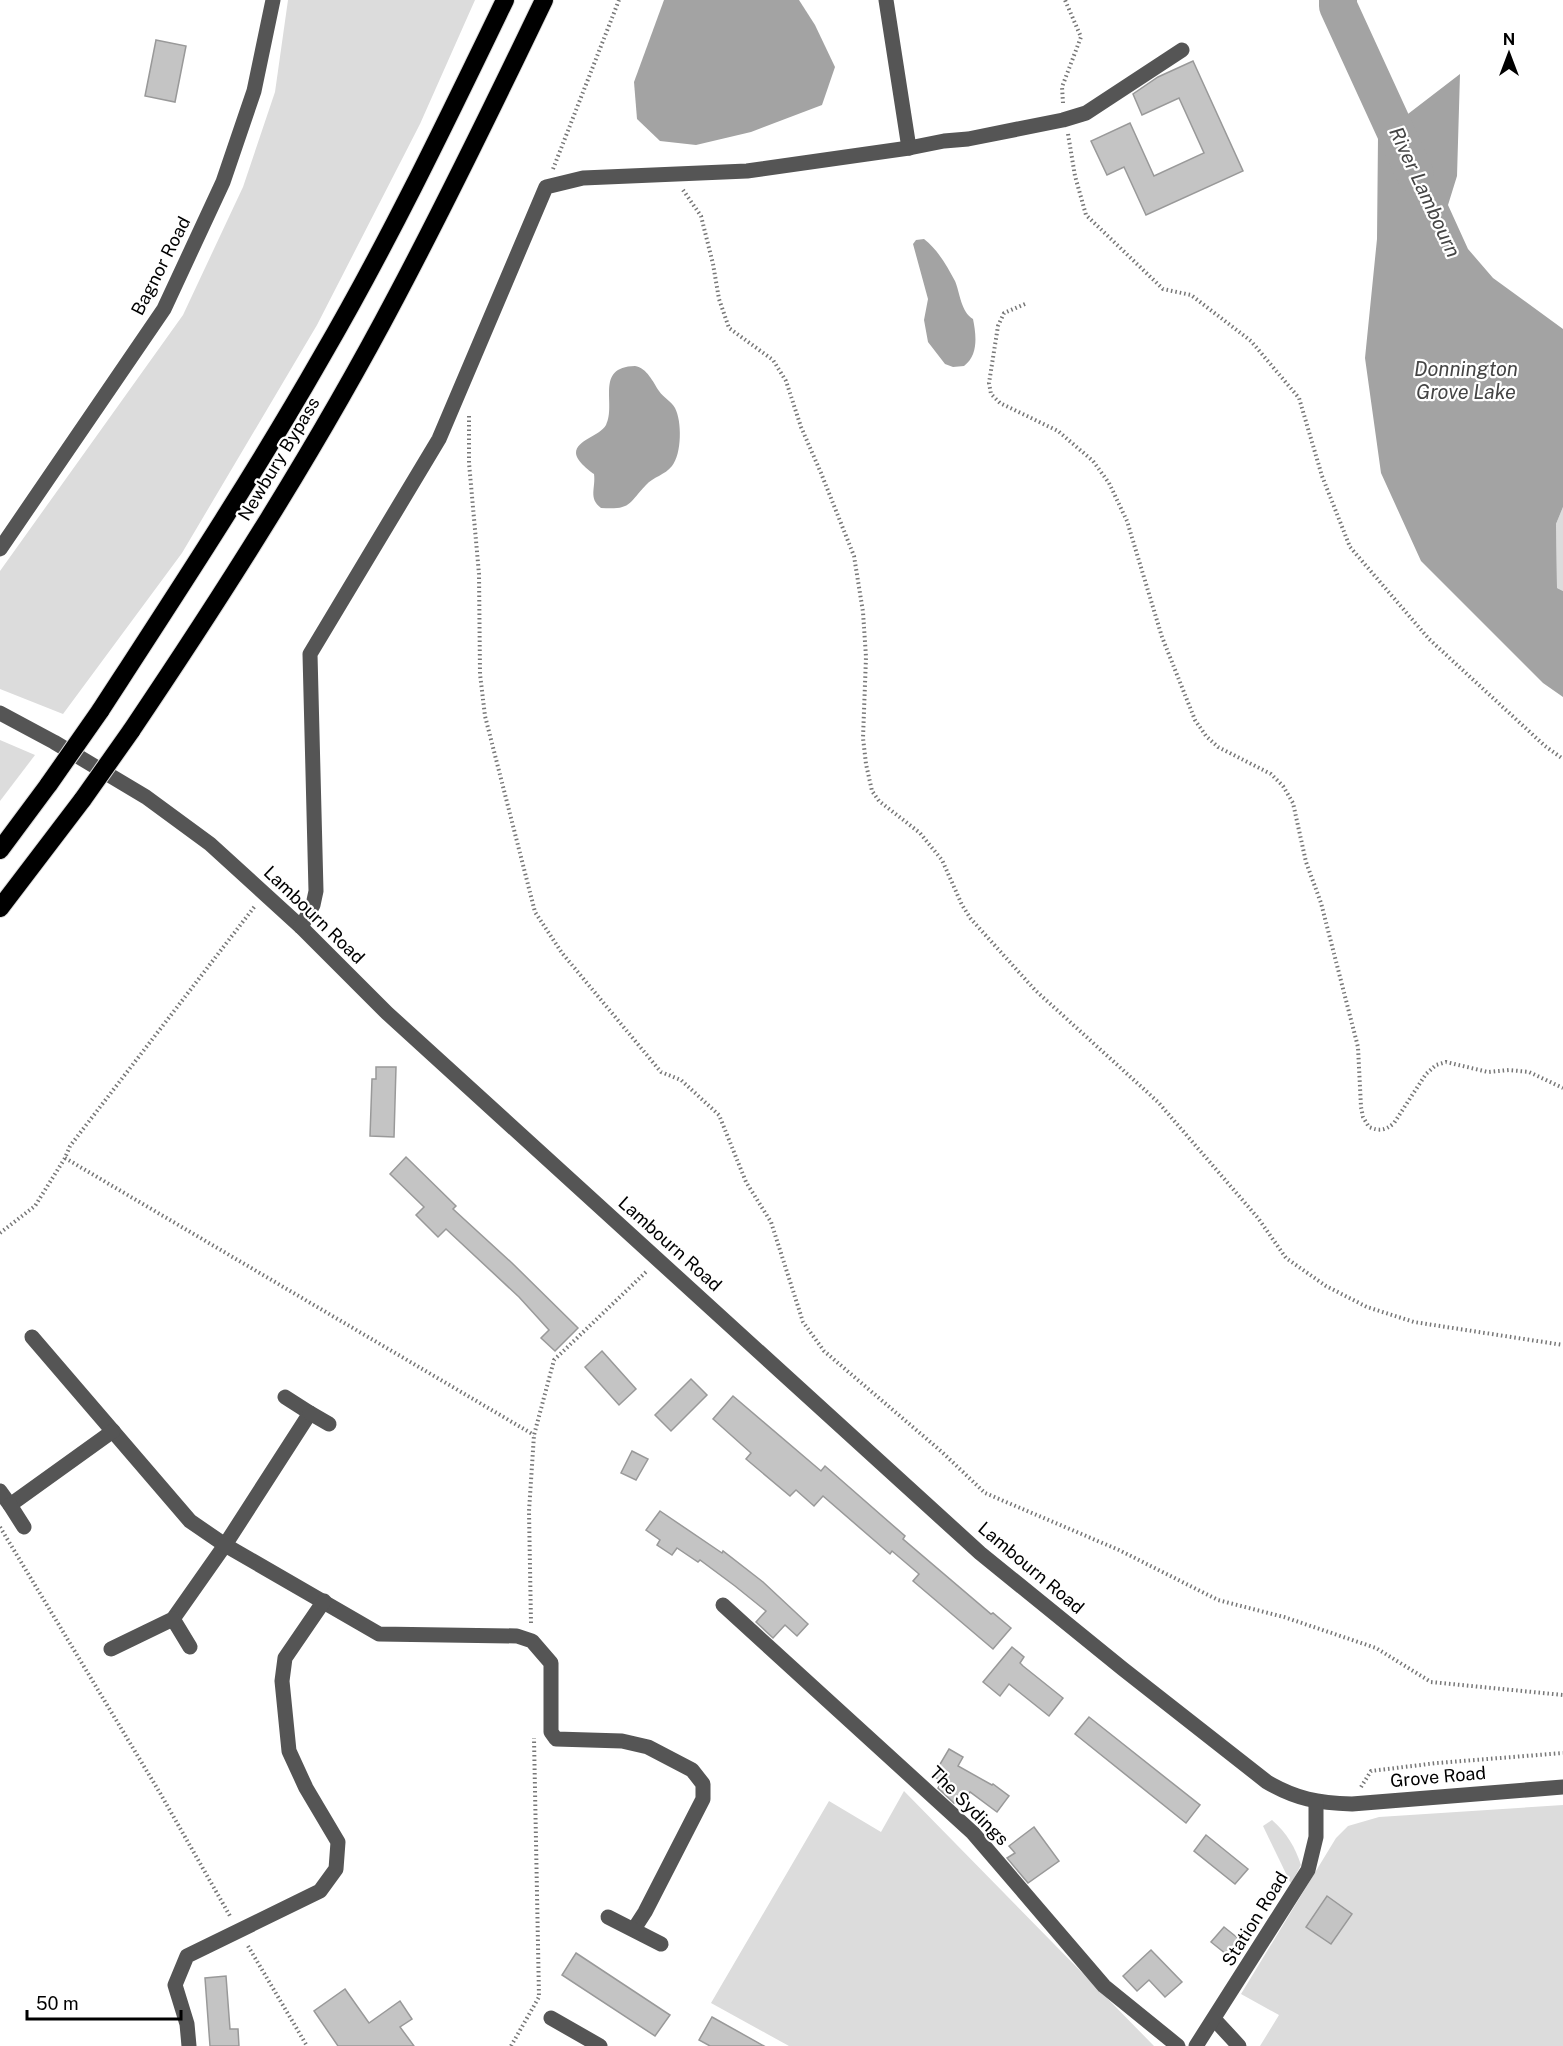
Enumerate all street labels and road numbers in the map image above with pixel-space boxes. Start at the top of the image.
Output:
street label: Bagnor Road [127,213,194,319]
street label: Newbury Bypass [233,393,324,524]
street label: Lambourn Road [260,861,369,968]
street label: Lambourn Road [614,1192,726,1295]
street label: Lambourn Road [974,1517,1088,1618]
street label: The Sydings [926,1762,1013,1849]
street label: Grove Road [1389,1762,1487,1791]
street label: Station Road [1217,1868,1292,1970]

